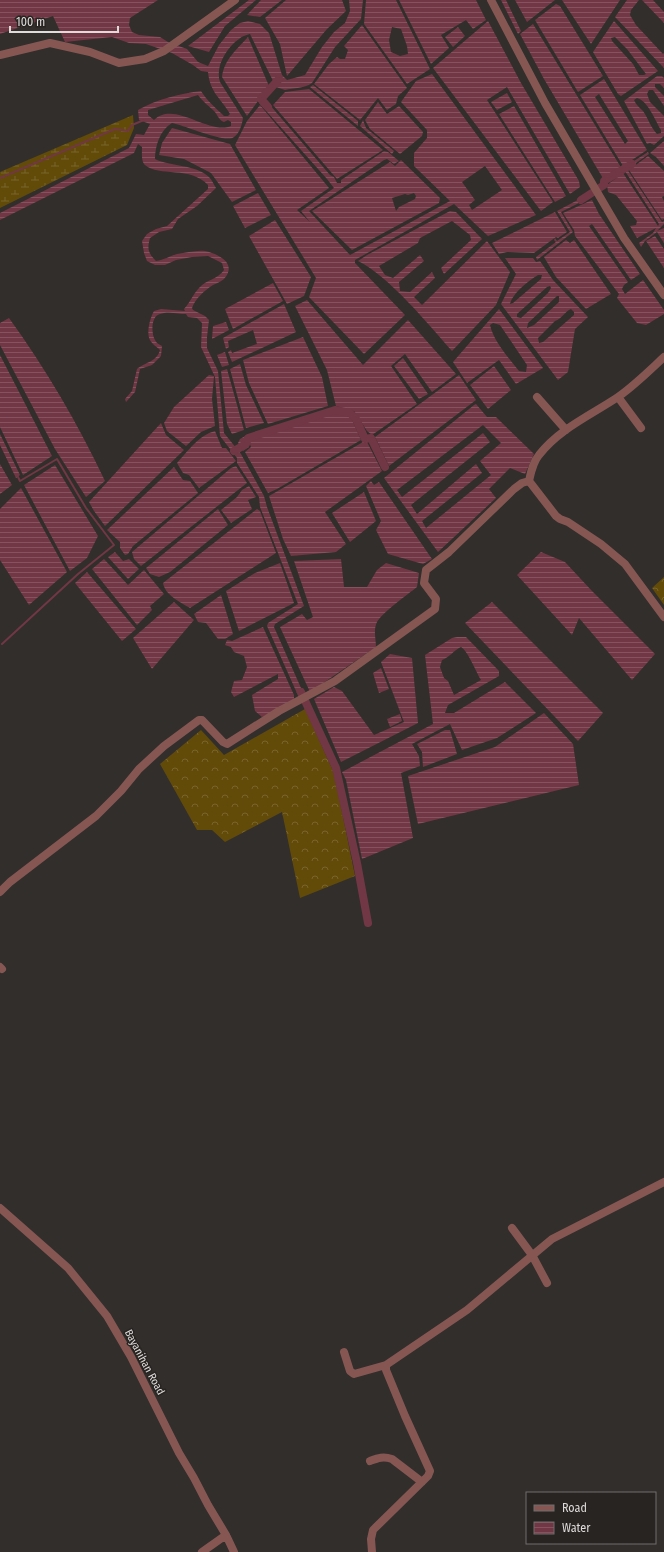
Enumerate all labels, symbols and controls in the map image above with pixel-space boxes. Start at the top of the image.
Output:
scale bar [10,8,118,34]
text: 100 m [16,15,45,29]
street label: Bayanihan Road [122,1327,167,1397]
legend [526,1492,656,1544]
text: Road [562,1501,587,1515]
text: Water [562,1521,591,1535]

